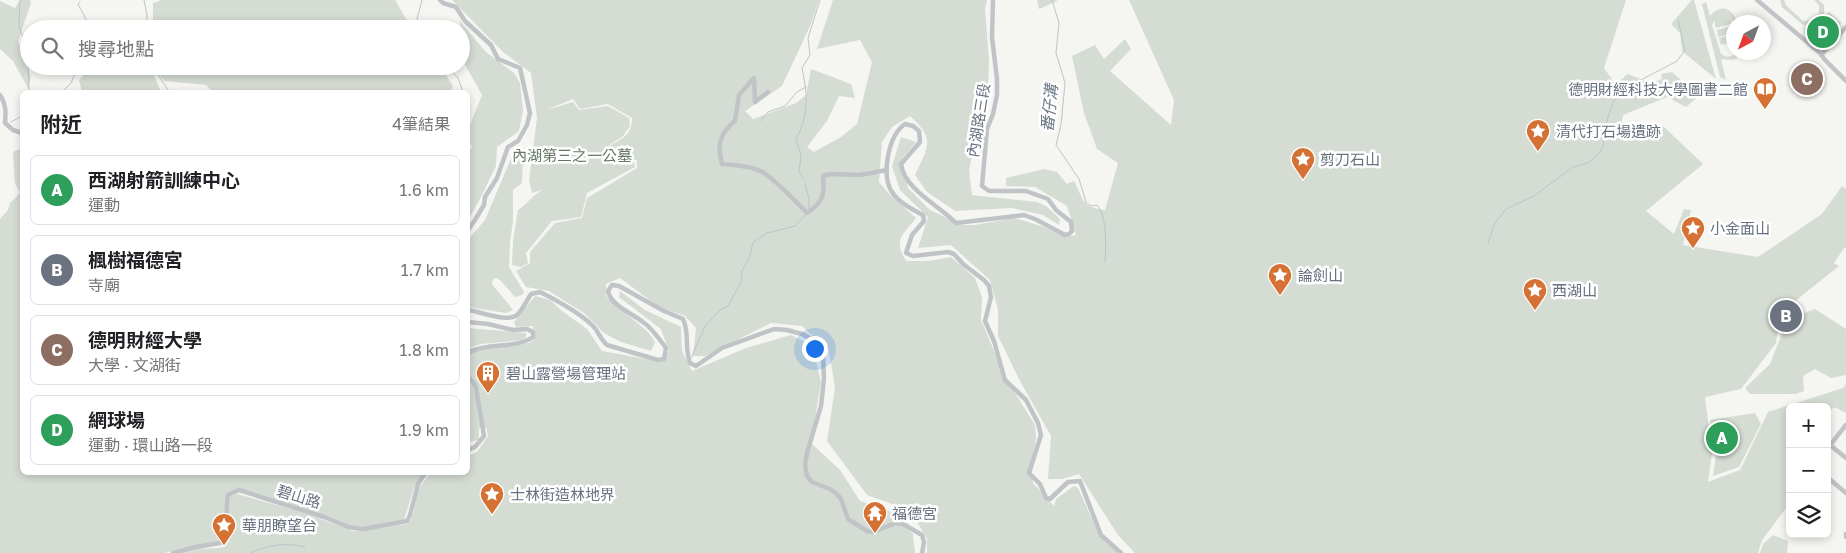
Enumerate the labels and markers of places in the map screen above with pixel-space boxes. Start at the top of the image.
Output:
pin: D [1807,13,1839,51]
pin: C [1791,60,1823,98]
library icon: 德明財經科技大學圖書二館 [1752,76,1778,110]
place label: 德明財經科技大學圖書二館 [1568,80,1748,98]
place icon: 清代打石場遺跡 [1525,118,1551,152]
place label: 清代打石場遺跡 [1556,122,1661,140]
place icon: 剪刀石山 [1290,146,1316,180]
place label: 剪刀石山 [1320,150,1380,168]
place icon: 小金面山 [1680,215,1706,249]
place label: 小金面山 [1710,219,1770,237]
place icon: 論劍山 [1267,262,1293,296]
place label: 論劍山 [1298,266,1343,284]
place icon: 西湖山 [1522,277,1548,311]
place label: 西湖山 [1552,281,1597,299]
pin: B [1770,297,1802,335]
building icon: 碧山露營場管理站 [475,360,501,394]
place label: 碧山露營場管理站 [506,364,626,382]
pin: A [1706,419,1738,457]
place icon: 士林街造林地界 [479,481,505,515]
place label: 士林街造林地界 [510,485,615,503]
temple icon: 福德宮 [862,500,888,534]
place label: 福德宮 [892,504,937,522]
place icon: 華朋瞭望台 [211,512,237,546]
place label: 華朋瞭望台 [242,516,317,534]

